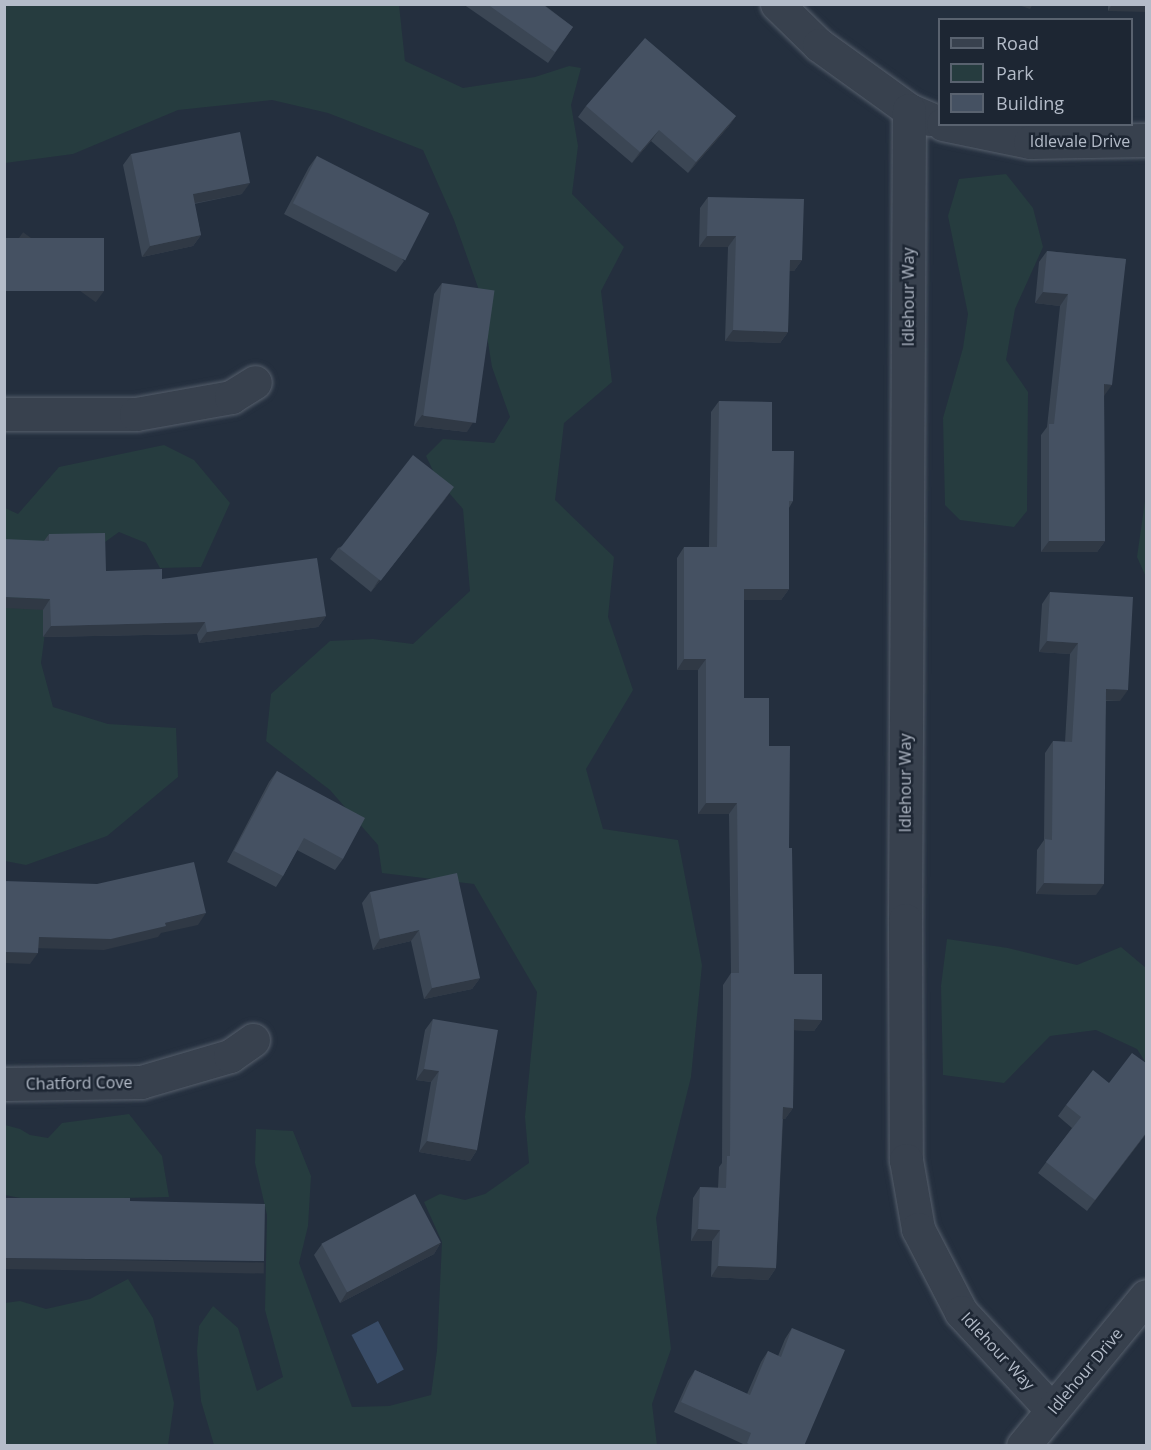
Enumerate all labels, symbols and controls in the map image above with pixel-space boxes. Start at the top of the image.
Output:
legend [938,18,1133,126]
text: Road [996,31,1039,55]
text: Park [996,61,1034,85]
text: Building [996,91,1064,115]
street label: Idlevale Drive [1030,131,1130,151]
street label: Idlehour Way [898,248,918,346]
street label: Idlehour Way [895,734,915,832]
street label: Chatford Cove [26,1072,132,1094]
street label: Idlehour Way [957,1308,1039,1394]
street label: Idlehour Drive [1043,1324,1127,1418]

